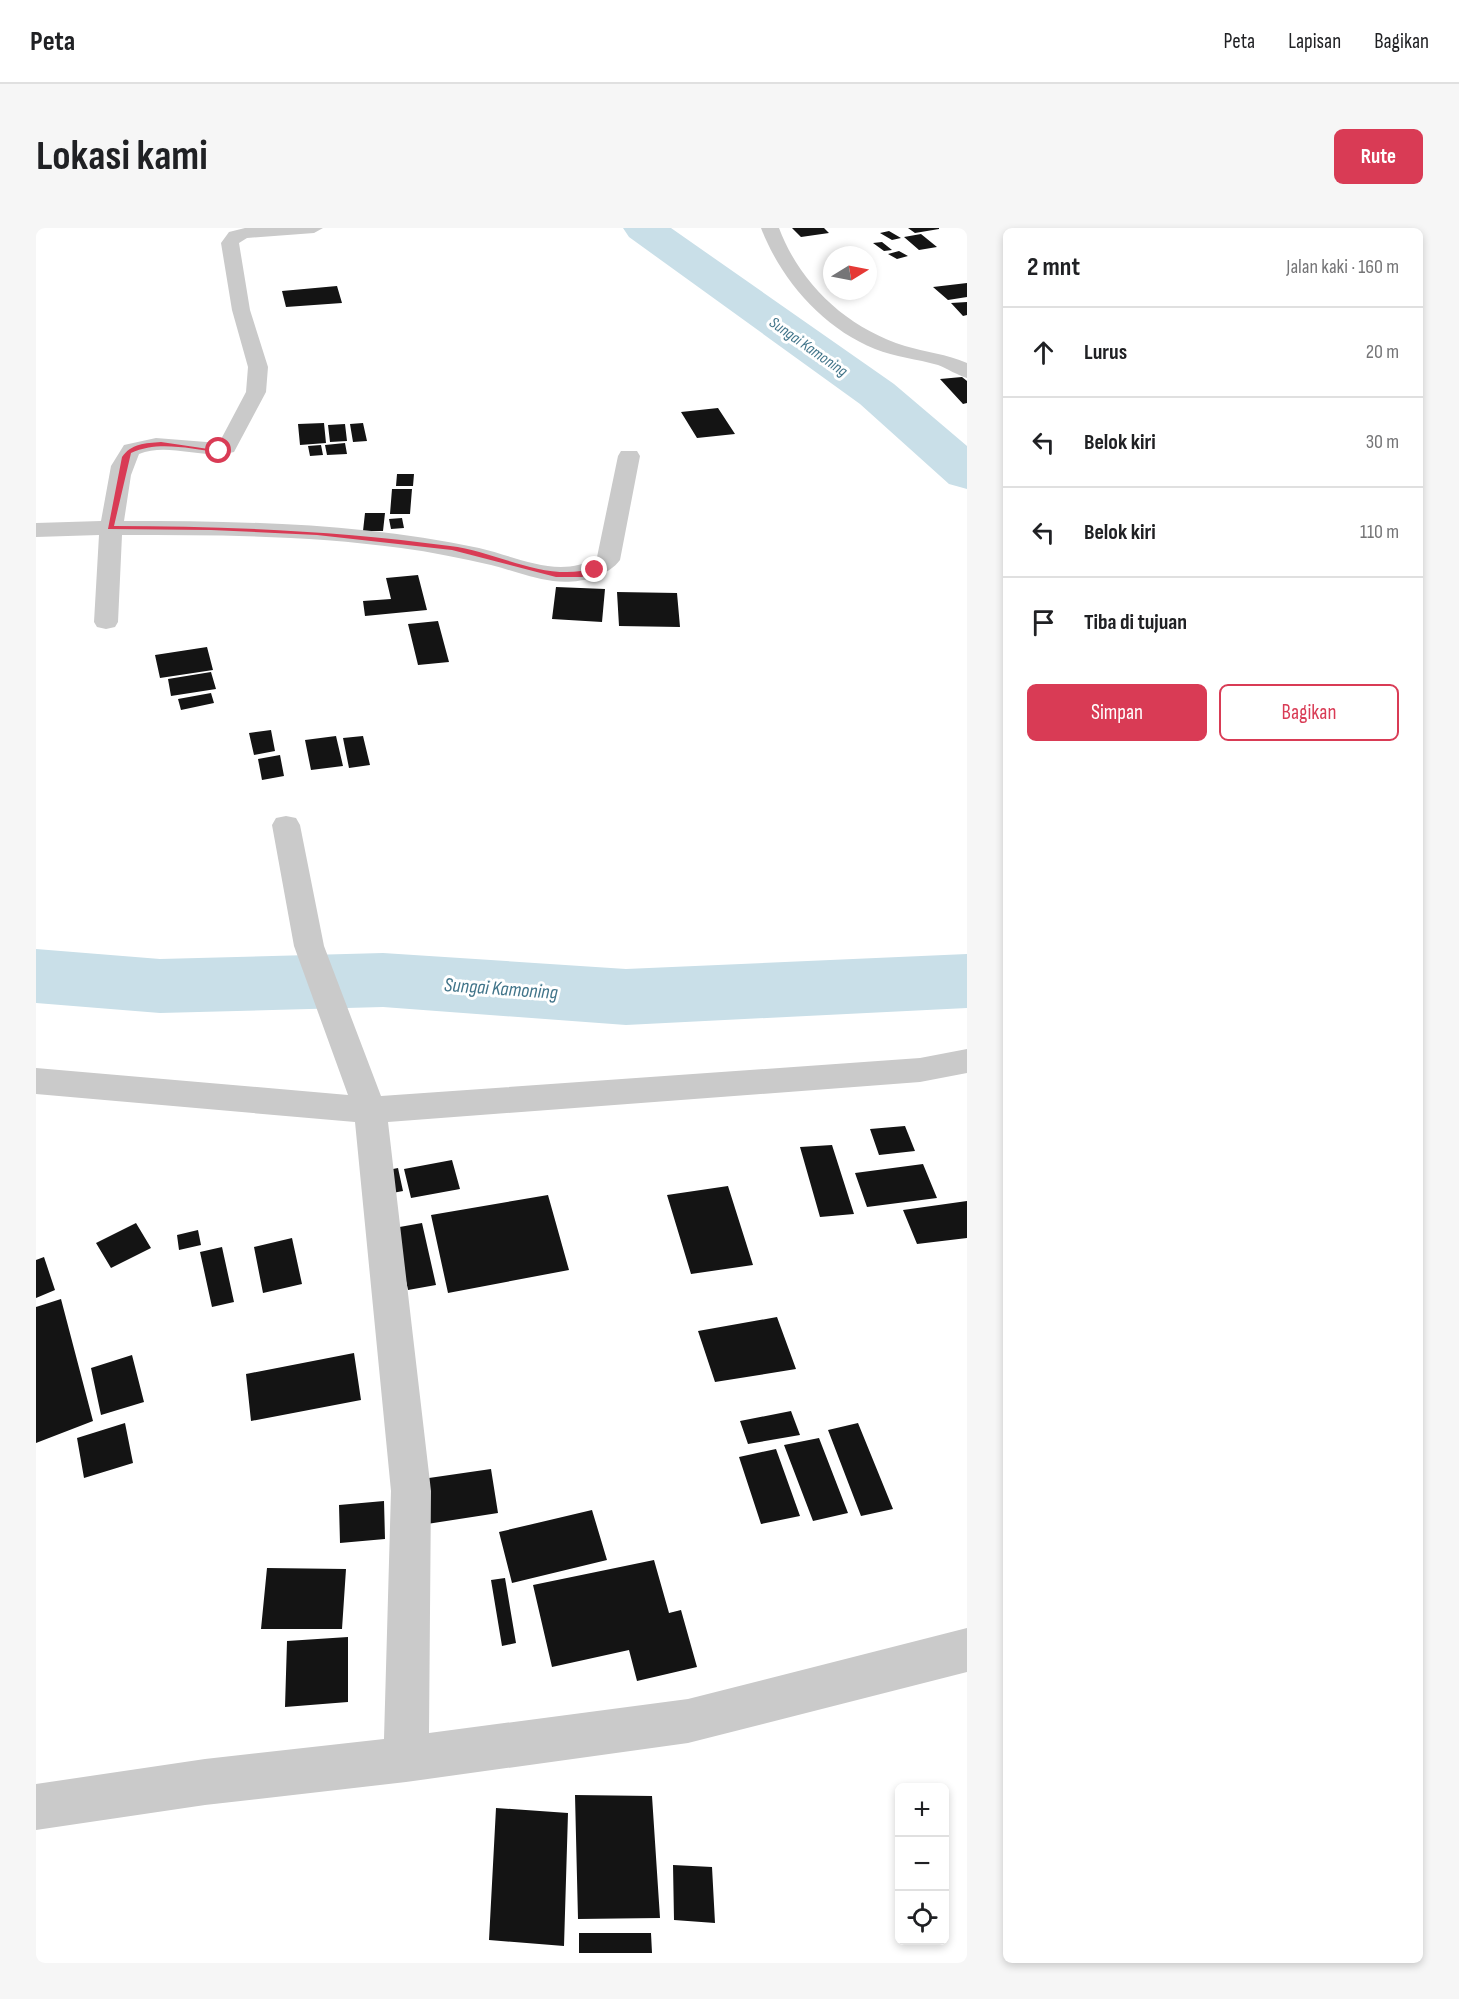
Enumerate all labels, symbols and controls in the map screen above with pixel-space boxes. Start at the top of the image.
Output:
text: Peta [30,25,75,58]
text: Peta [1224,29,1255,54]
text: Lapisan [1288,29,1341,54]
text: Bagikan [1374,29,1429,54]
button: Rute [1334,129,1423,184]
text: Lokasi kami [36,131,208,182]
north arrow [823,246,877,300]
text: 2 mnt [1027,252,1080,283]
text: Jalan kaki · 160 m [1286,255,1399,279]
water label: Sungai Kamoning [765,313,851,381]
icon: ahead [1027,336,1060,369]
text: Lurus [1084,339,1127,366]
text: 20 m [1366,340,1399,364]
icon: left [1027,426,1060,459]
text: Belok kiri [1084,429,1156,456]
text: 30 m [1366,430,1399,454]
route start [205,437,231,463]
icon: left [1027,516,1060,549]
text: Belok kiri [1084,519,1156,546]
text: 110 m [1360,520,1399,544]
route end [581,556,607,582]
icon: arrive [1027,606,1060,639]
text: Tiba di tujuan [1084,609,1187,636]
button: Simpan [1027,684,1207,741]
button: Bagikan [1219,684,1399,741]
water label: Sungai Kamoning [443,973,559,1005]
map controls [895,1783,949,1945]
button: + [895,1783,949,1837]
button: − [895,1837,949,1891]
button: locate [895,1891,949,1945]

